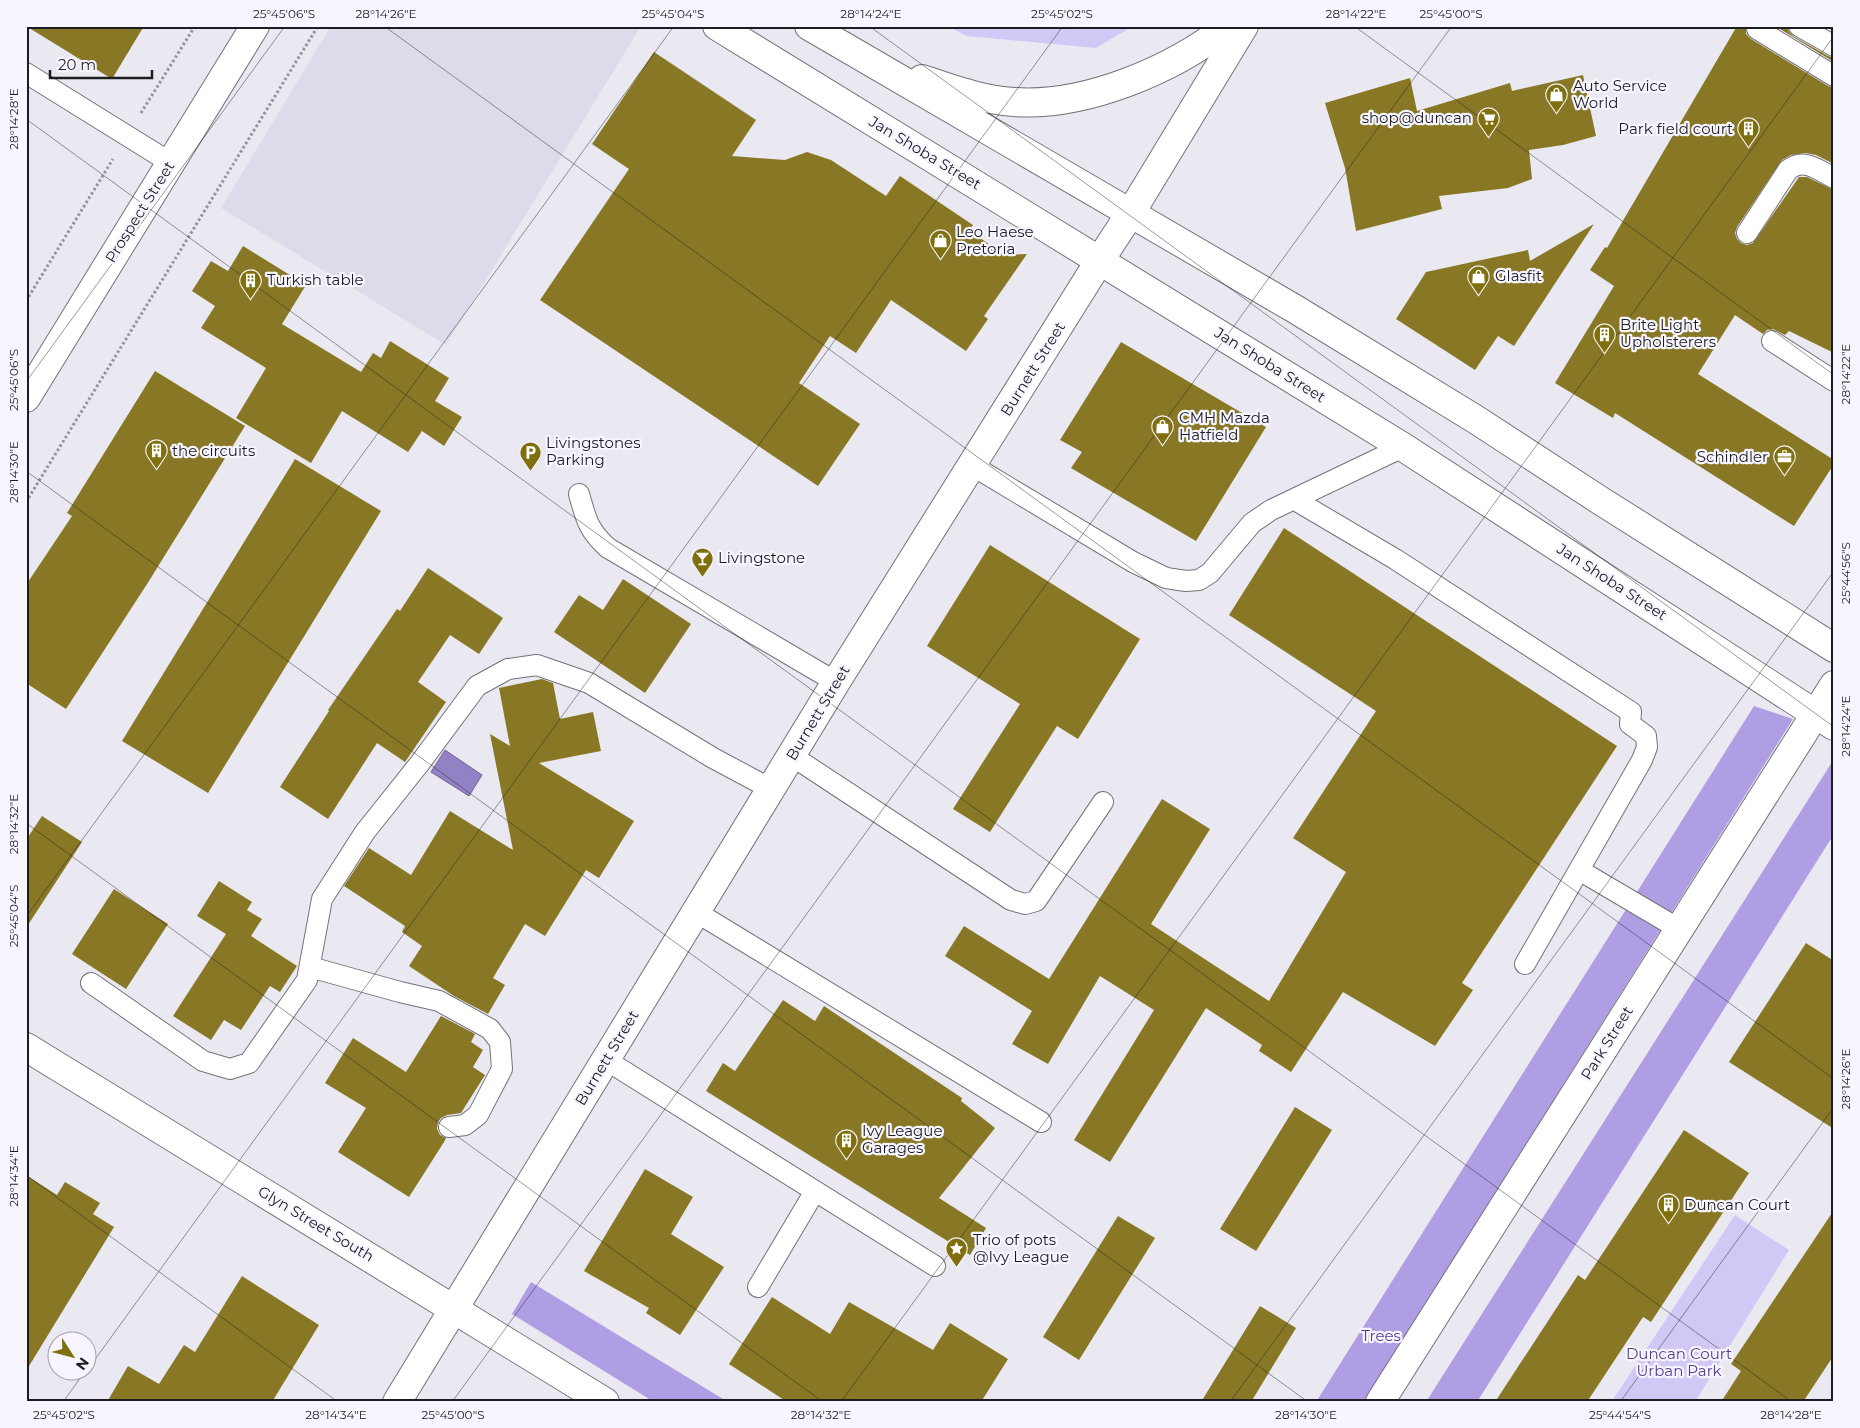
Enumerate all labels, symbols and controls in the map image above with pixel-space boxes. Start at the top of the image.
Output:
text: 25°45'06"S [253,6,315,21]
text: 28°14'26"E [355,6,417,21]
text: 25°45'04"S [642,6,704,21]
text: 28°14'24"E [840,6,902,21]
text: 25°45'02"S [1031,6,1093,21]
text: 28°14'22"E [1326,6,1386,21]
text: 25°45'00"S [1419,6,1483,21]
scale bar [50,48,152,80]
text: 20 m [58,55,96,74]
place label: Auto Service World [1573,76,1667,112]
shop icon: Auto Service World [1545,83,1569,114]
text: 28°14'28"E [6,88,21,150]
supermarket icon: shop@duncan [1476,106,1500,137]
place label: shop@duncan [1362,108,1472,127]
street label: Jan Shoba Street [865,111,985,194]
building icon: Park field court [1737,117,1761,148]
place label: Park field court [1618,119,1733,138]
street label: Prospect Street [101,157,178,266]
place label: Leo Haese Pretoria [956,222,1034,258]
shop icon: Leo Haese Pretoria [928,229,952,260]
shop icon: Glasfit [1467,264,1491,295]
place label: Glasfit [1495,266,1542,285]
building icon: Turkish table [239,268,263,299]
place label: Turkish table [267,270,364,289]
place label: Brite Light Upholsterers [1620,315,1716,351]
street label: Burnett Street [996,318,1069,419]
street label: Jan Shoba Street [1210,322,1329,406]
building icon: Brite Light Upholsterers [1592,322,1616,353]
text: 28°14'22"E [1838,344,1853,404]
text: 25°45'06"S [6,349,21,411]
place label: CMH Mazda Hatfield [1179,408,1270,444]
shop icon: CMH Mazda Hatfield [1151,415,1175,446]
place label: Livingstones Parking [546,433,641,469]
building icon: the circuits [144,439,168,470]
parking icon: Livingstones Parking [518,440,542,471]
text: 28°14'30"E [6,441,21,503]
place label: the circuits [172,441,255,460]
office icon: Schindler [1772,445,1796,476]
place label: Schindler [1697,447,1768,466]
street label: Jan Shoba Street [1553,538,1671,624]
text: 25°44'56"S [1838,542,1853,604]
bar icon: Livingstone [690,546,714,577]
place label: Livingstone [718,548,805,567]
street label: Burnett Street [782,662,853,764]
text: 28°14'24"E [1838,695,1853,757]
text: 28°14'32"E [6,794,21,854]
text: 25°45'04"S [6,885,21,947]
street label: Park Street [1576,1002,1637,1083]
street label: Burnett Street [571,1007,642,1109]
text: 28°14'26"E [1838,1048,1853,1110]
place label: Ivy League Garages [862,1121,942,1157]
building icon: Ivy League Garages [834,1128,858,1159]
text: 28°14'34"E [6,1145,21,1207]
street label: Glyn Street South [255,1181,378,1266]
building icon: Duncan Court [1656,1193,1680,1224]
place label: Duncan Court [1684,1195,1790,1214]
place label: Trio of pots @Ivy League [973,1230,1069,1266]
place icon: Trio of pots @Ivy League [945,1237,969,1268]
park label: Trees [1361,1326,1401,1345]
north arrow [48,1330,98,1380]
park label: Duncan Court Urban Park [1626,1344,1732,1380]
text: N [72,1354,93,1374]
text: 25°45'02"S [33,1407,95,1422]
text: 28°14'34"E [305,1407,367,1422]
text: 25°45'00"S [421,1407,485,1422]
text: 28°14'32"E [791,1407,851,1422]
text: 28°14'30"E [1275,1407,1337,1422]
text: 25°44'54"S [1589,1407,1651,1422]
text: 28°14'28"E [1760,1407,1822,1422]

